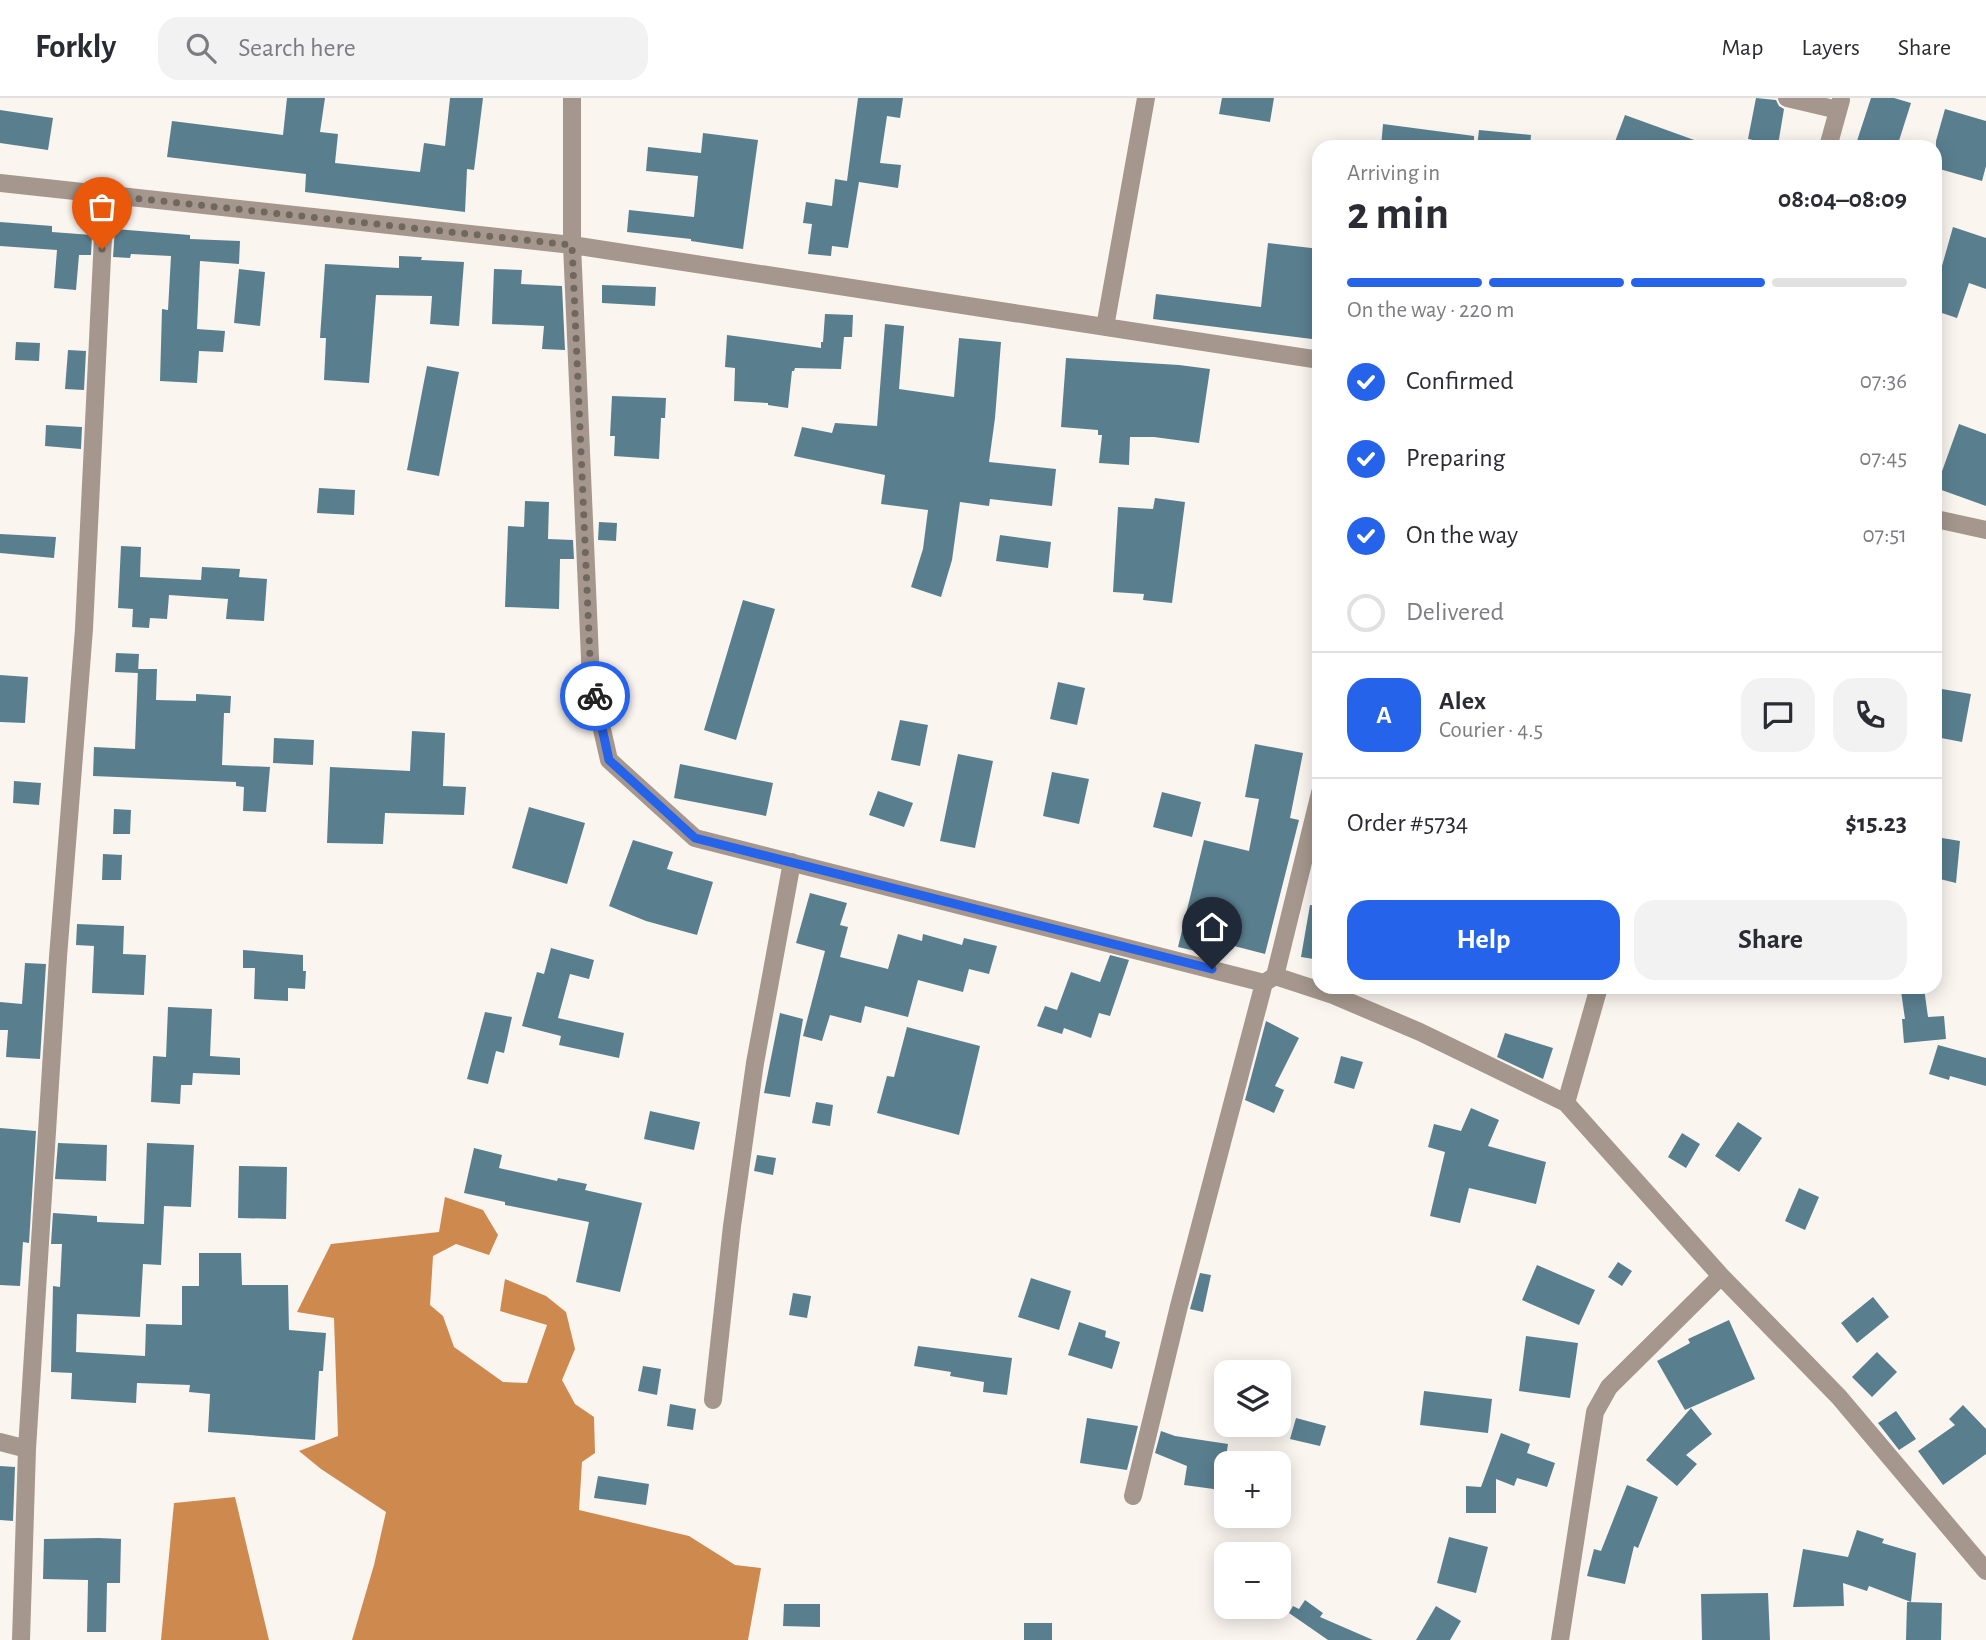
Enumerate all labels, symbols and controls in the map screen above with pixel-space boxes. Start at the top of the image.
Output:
search box [158,17,648,80]
icon: search [182,29,220,67]
text: Forkly [35,31,116,64]
text: Search here [238,35,356,61]
text: Map [1721,36,1763,60]
text: Layers [1801,36,1860,60]
text: Share [1898,36,1951,60]
text: Arriving in [1347,162,1440,185]
pin [72,177,132,249]
text: 08:04–08:09 [1778,186,1907,212]
icon: bag [83,188,121,226]
text: 2 min [1347,191,1449,237]
text: On the way · 220 m [1347,299,1514,322]
icon: check [1347,363,1385,401]
text: Confirmed [1406,368,1514,394]
text: 07:36 [1860,370,1907,393]
icon: check [1347,440,1385,478]
text: Preparing [1406,445,1505,471]
text: 07:45 [1859,447,1907,470]
icon: check [1347,517,1385,555]
text: On the way [1406,522,1518,548]
text: 07:51 [1862,524,1907,547]
text: Delivered [1406,599,1504,625]
courier [560,661,630,731]
icon: bike [576,677,614,715]
button: chat [1741,678,1815,752]
button: phone [1833,678,1907,752]
text: Alex [1439,688,1486,714]
text: A [1376,702,1392,728]
text: Courier · 4.5 [1439,719,1543,742]
text: Order #5734 [1347,810,1468,836]
text: $15.23 [1845,810,1907,836]
pin [1182,897,1242,969]
button: Help [1347,900,1620,980]
button: Share [1634,900,1907,980]
icon: home [1193,908,1231,946]
map controls [1214,1360,1291,1619]
button: layers [1214,1360,1291,1437]
button: + [1214,1451,1291,1528]
button: − [1214,1542,1291,1619]

